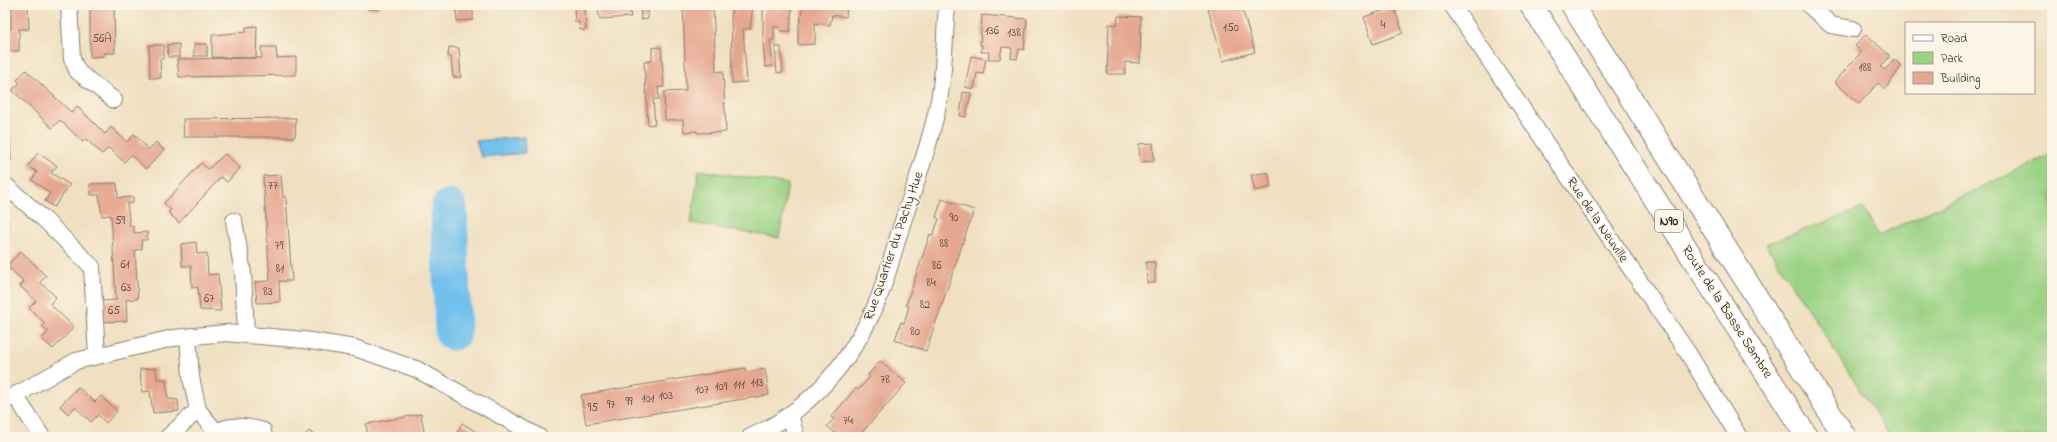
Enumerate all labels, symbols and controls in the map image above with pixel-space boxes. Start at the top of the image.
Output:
house number: 4 [1381,16,1386,34]
house number: 150 [1223,19,1239,37]
house number: 136 [985,22,1000,40]
legend [1905,22,2035,94]
house number: 138 [1007,24,1021,42]
house number: 56A [92,30,112,48]
text: Road [1941,30,1967,48]
text: Park [1941,50,1963,68]
house number: 188 [1859,59,1872,77]
text: Building [1940,70,1980,89]
street label: Rue Quartier du Pachy Hue [859,168,931,324]
street label: Rue de la Neuville [1561,173,1634,268]
house number: 77 [268,177,278,195]
house number: 90 [950,209,958,227]
road number: N90 [1655,210,1683,232]
house number: 59 [115,212,126,230]
house number: 88 [939,235,949,253]
house number: 79 [275,237,284,255]
street label: Route de la Basse Sambre [1676,241,1778,383]
house number: 61 [120,256,130,274]
house number: 86 [932,257,943,275]
house number: 81 [276,260,284,278]
house number: 84 [926,274,936,292]
house number: 63 [121,279,131,297]
house number: 83 [263,283,273,301]
house number: 67 [204,290,214,308]
house number: 82 [920,296,930,314]
house number: 65 [108,302,120,320]
house number: 80 [910,323,920,341]
house number: 78 [880,371,890,389]
house number: 113 [751,374,763,392]
house number: 111 [733,376,745,394]
house number: 109 [715,378,728,396]
house number: 107 [695,381,709,399]
house number: 103 [659,387,673,405]
house number: 101 [642,390,655,408]
house number: 99 [625,393,633,411]
house number: 97 [607,396,615,414]
house number: 95 [588,399,598,417]
house number: 74 [843,412,853,430]

